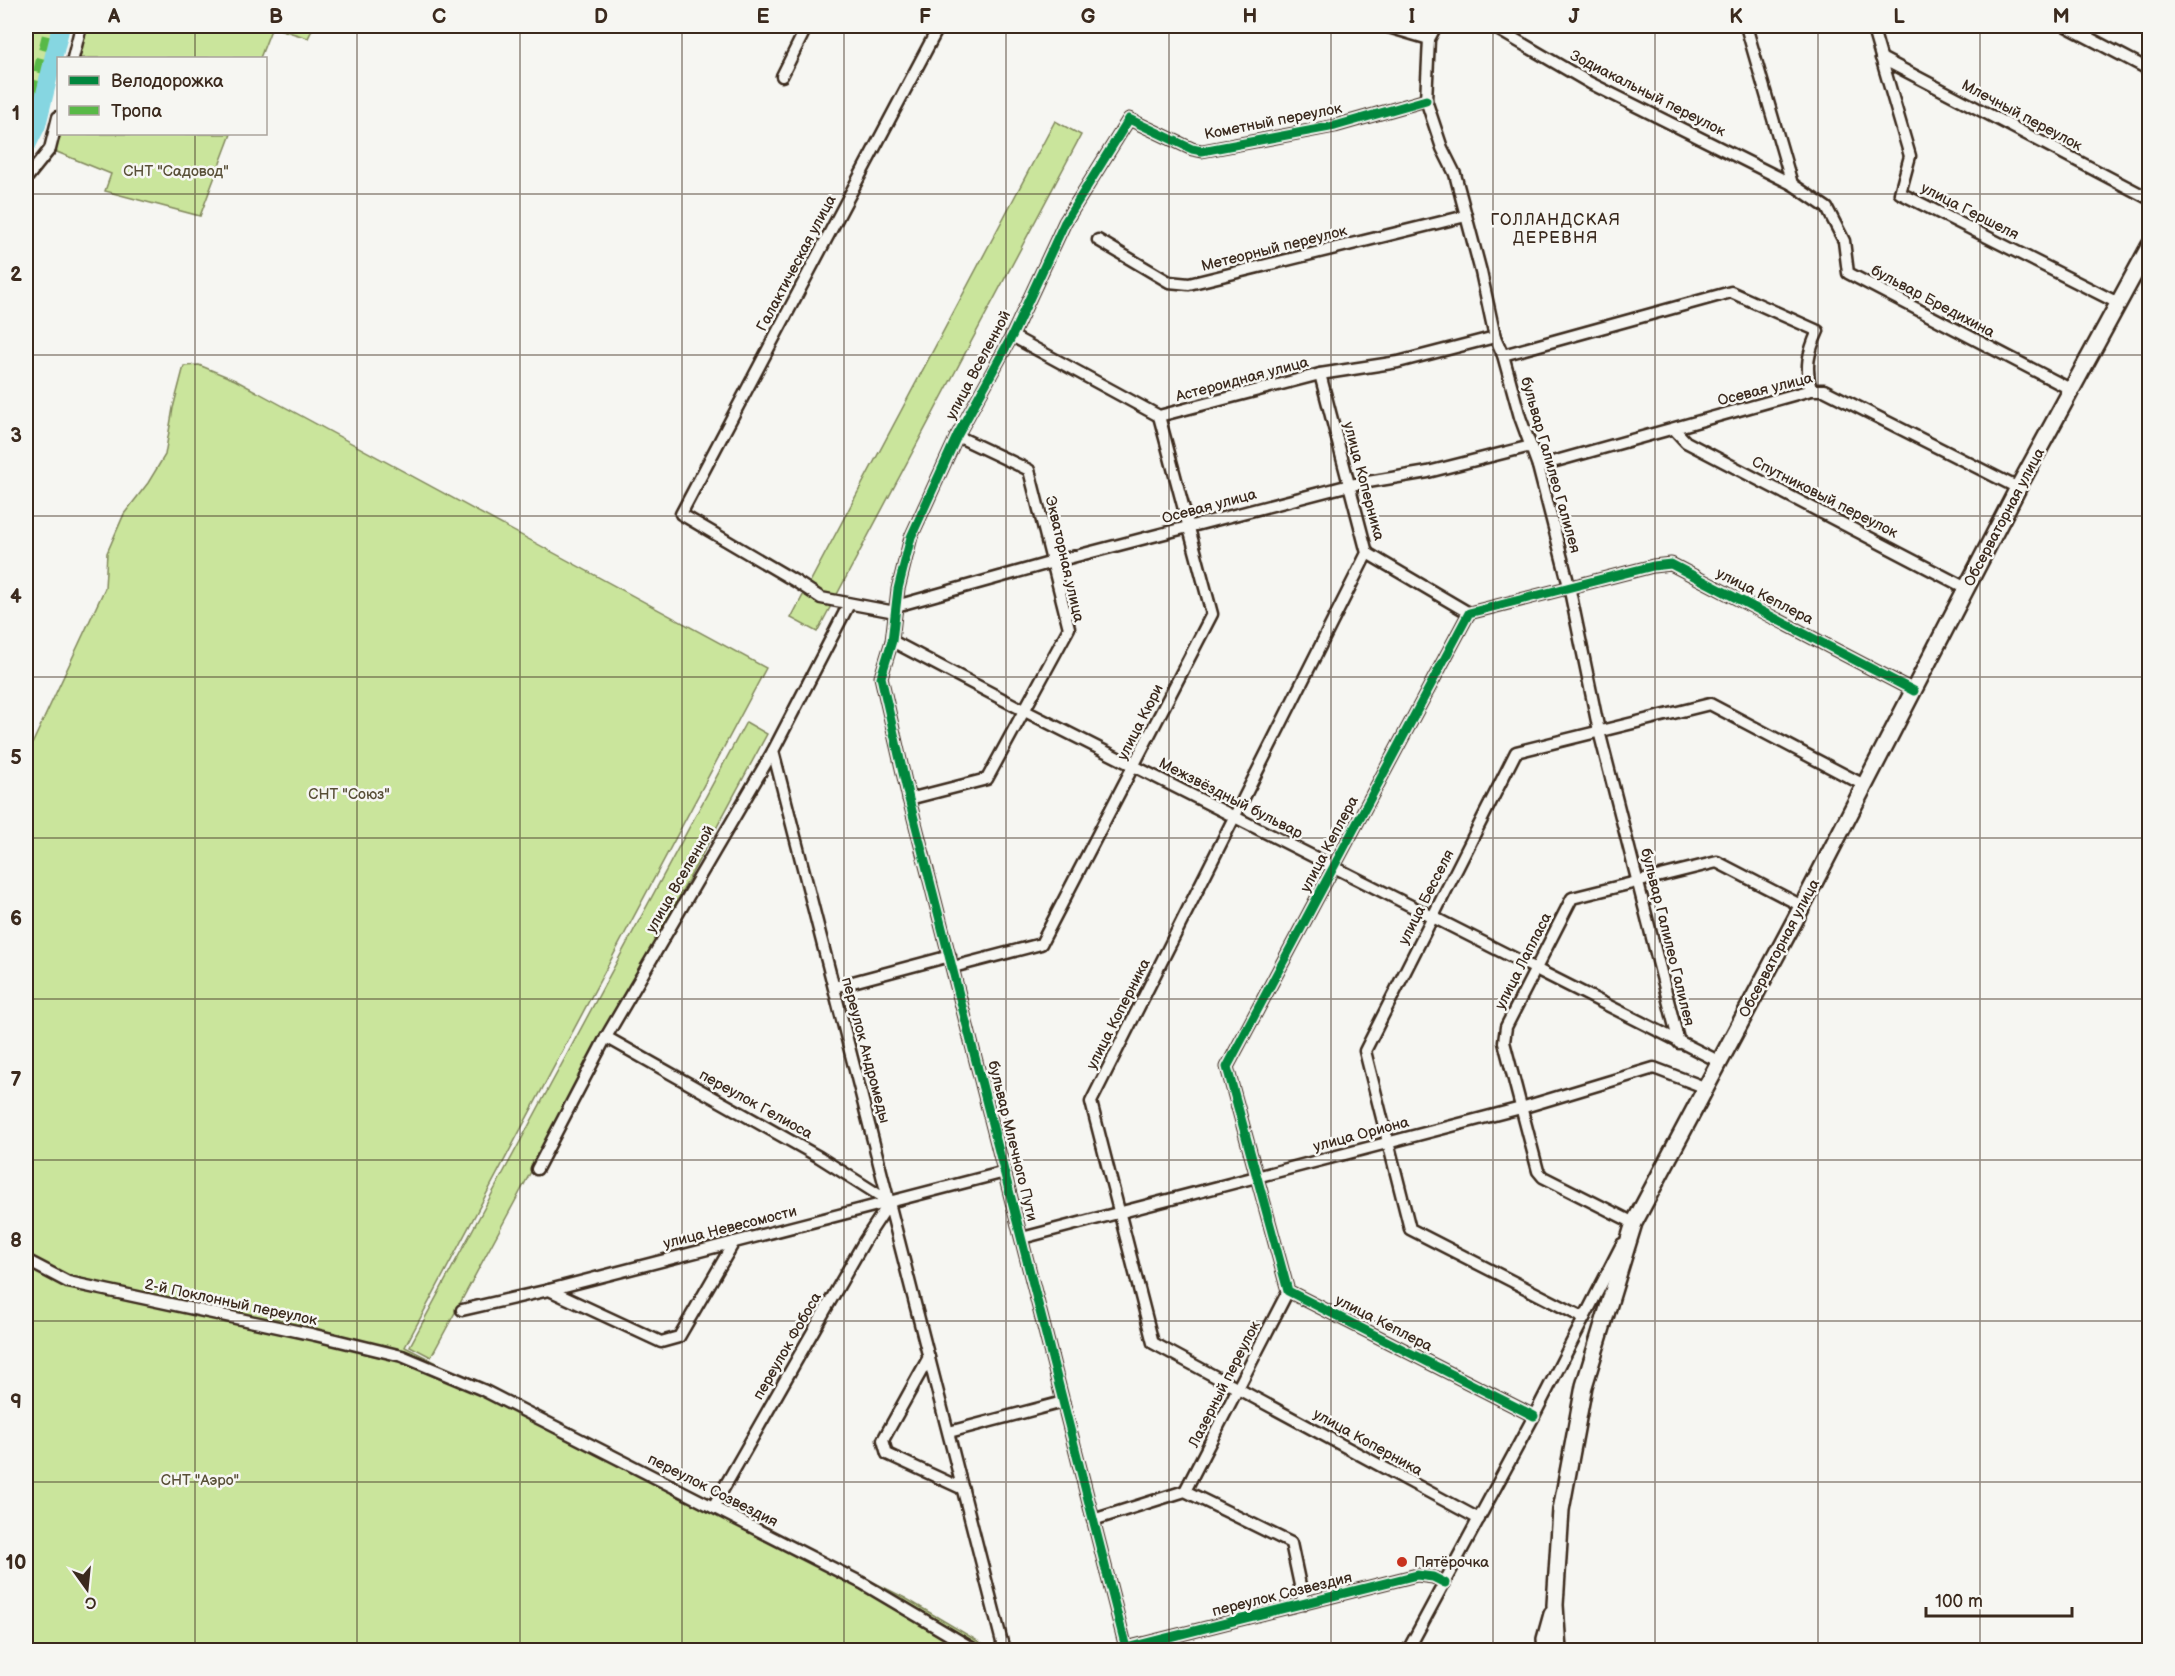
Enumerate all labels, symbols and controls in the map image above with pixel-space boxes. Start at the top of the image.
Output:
text: A [107,5,121,29]
text: B [269,5,283,29]
text: C [432,5,446,29]
text: D [594,5,608,29]
text: E [757,5,770,29]
text: F [919,5,931,29]
text: G [1081,5,1096,29]
text: H [1243,5,1257,29]
text: I [1409,5,1415,29]
text: J [1569,5,1581,29]
text: K [1729,5,1743,29]
text: L [1893,5,1905,29]
text: M [2052,5,2070,29]
street label: Зодиакальный переулок [1567,46,1729,141]
legend [57,57,267,135]
text: Велодорожка [111,71,224,92]
street label: Млечный переулок [1958,76,2085,155]
street label: Кометный переулок [1203,99,1343,144]
text: Тропа [111,101,162,122]
text: 1 [12,102,20,126]
park label: СНТ "Садовод" [123,162,229,181]
street label: улица Гершеля [1918,179,2022,244]
street label: Галактическая улица [752,192,841,335]
district label: ГОЛЛАНДСКАЯ ДЕРЕВНЯ [1491,211,1621,248]
street label: Метеорный переулок [1199,221,1349,276]
street label: бульвар Бредихина [1868,261,1998,342]
text: 2 [10,263,22,287]
street label: улица Вселенной [942,307,1015,423]
street label: Астероидная улица [1173,353,1311,407]
street label: Осевая улица [1716,368,1815,410]
street label: бульвар Галилео Галилея [1516,375,1585,555]
street label: улица Коперника [1339,420,1389,543]
text: 3 [10,424,22,448]
street label: Обсерваторная улица [1960,445,2049,590]
street label: Спутниковый переулок [1749,452,1901,543]
street label: Осевая улица [1160,485,1259,528]
street label: Экваторная улица [1041,494,1088,624]
street label: улица Кеплера [1713,564,1817,629]
text: 4 [10,585,22,609]
street label: улица Кюри [1113,681,1168,764]
text: 5 [10,746,22,770]
street label: Межзвёздный бульвар [1156,754,1306,843]
park label: СНТ "Союз" [308,785,390,804]
street label: улица Кеплера [1296,793,1363,896]
street label: улица Вселенной [642,822,719,936]
street label: улица Бесселя [1394,846,1459,948]
street label: бульвар Галилео Галилея [1636,846,1699,1028]
street label: Обсерваторная улица [1735,876,1824,1021]
text: 6 [10,907,22,931]
street label: улица Лапласа [1491,909,1556,1013]
street label: улица Коперника [1082,955,1155,1073]
street label: переулок Андромеды [837,975,894,1125]
street label: бульвар Млечного Пути [983,1059,1042,1223]
street label: переулок Гелиоса [696,1065,816,1144]
text: 7 [10,1068,22,1092]
street label: улица Ориона [1311,1113,1411,1156]
street label: улица Невесомости [661,1202,799,1253]
text: 8 [10,1229,22,1253]
street label: 2-й Поклонный переулок [143,1275,319,1330]
street label: переулок Фобоса [749,1289,826,1403]
street label: улица Кеплера [1332,1291,1436,1356]
street label: Лазерный переулок [1184,1318,1265,1452]
text: 9 [10,1390,22,1414]
street label: улица Коперника [1310,1405,1426,1480]
street label: переулок Созвездия [645,1449,781,1531]
park label: СНТ "Аэро" [161,1471,239,1490]
text: 10 [6,1551,26,1575]
place label: Пятёрочка [1414,1553,1489,1572]
marker: Пятёрочка [1395,1555,1409,1569]
north arrow [57,1559,117,1619]
street label: переулок Созвездия [1210,1568,1354,1621]
scale bar [1926,1580,2072,1618]
text: С [83,1591,98,1613]
text: 100 m [1935,1591,1983,1612]

